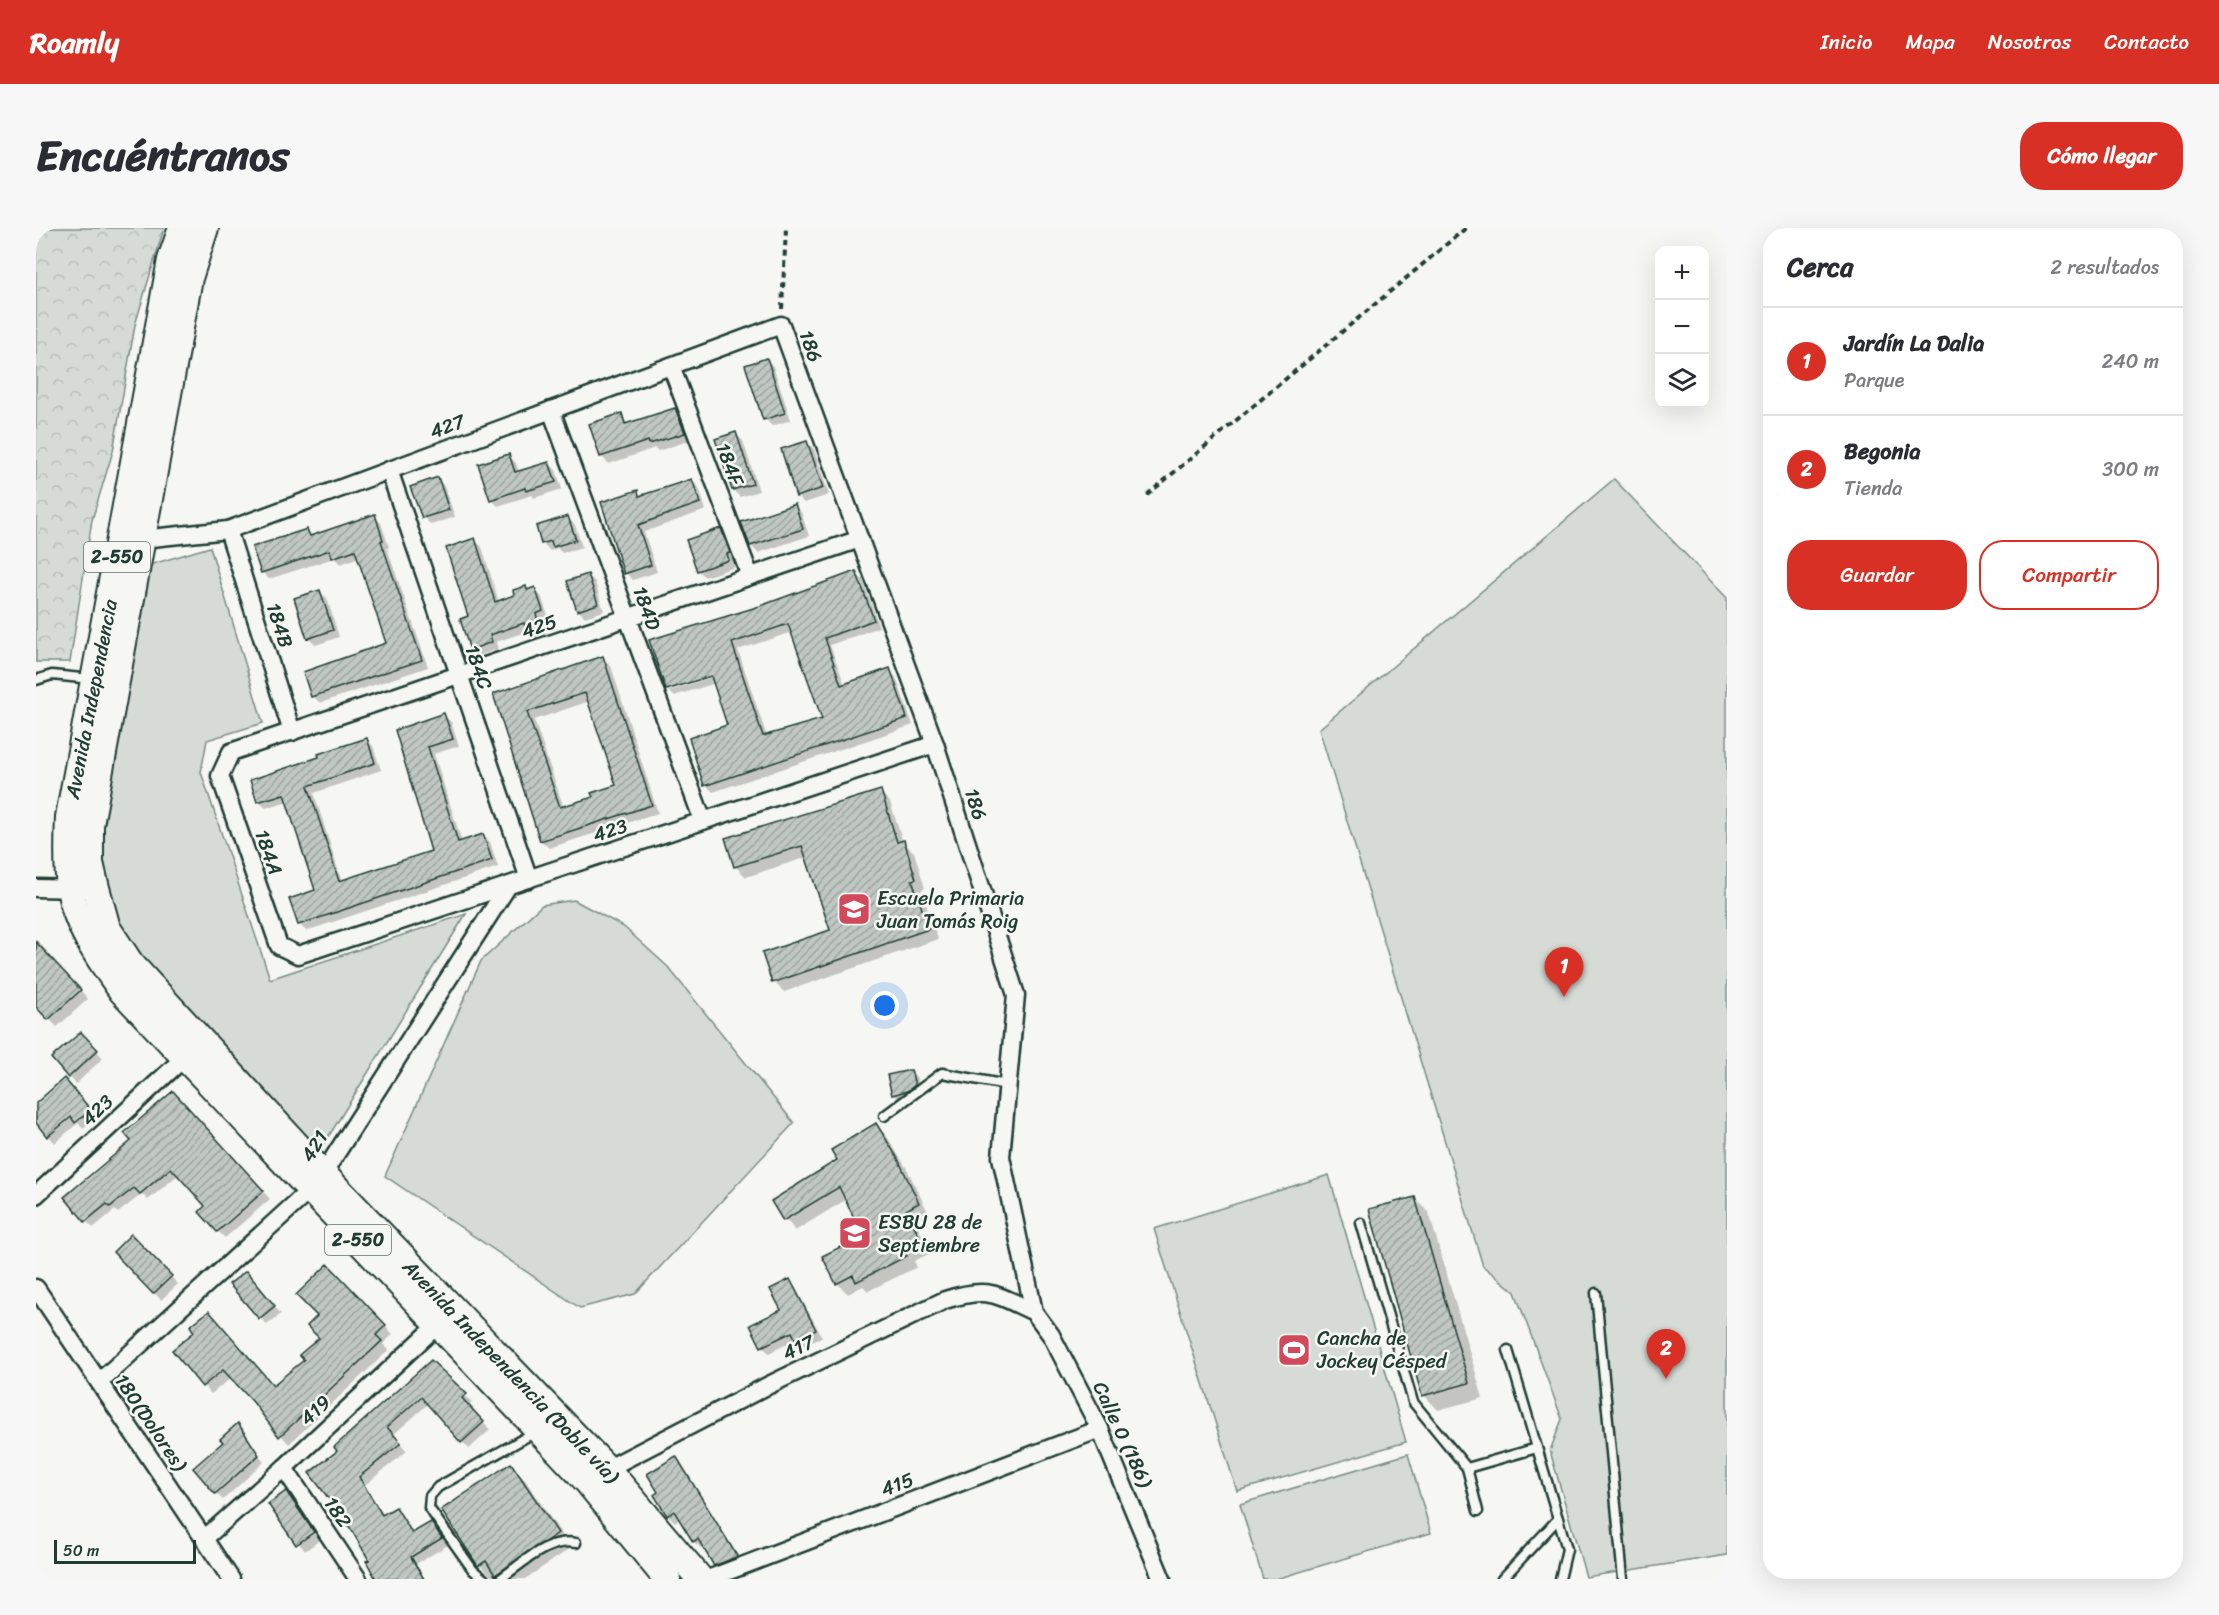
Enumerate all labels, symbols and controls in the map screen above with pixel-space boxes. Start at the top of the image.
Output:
text: Roamly [30,18,119,67]
text: Inicio [1820,23,1872,61]
text: Mapa [1905,23,1955,61]
text: Nosotros [1988,23,2071,61]
text: Contacto [2104,23,2189,61]
text: Encuéntranos [36,119,289,193]
button: Cómo llegar [2020,122,2183,190]
text: Cerca [1787,244,1853,290]
map controls [1655,246,1709,408]
button: + [1655,246,1709,300]
text: 2 resultados [2050,250,2159,285]
button: − [1655,300,1709,354]
text: Jardín La Dalia [1844,324,1984,363]
street label: 186 [789,325,832,367]
text: 1 [1802,344,1811,379]
text: 240 m [2102,344,2159,379]
button: layers [1655,354,1709,408]
text: Parque [1844,363,1904,398]
street label: 427 [425,403,471,449]
text: Begonia [1844,432,1920,471]
street label: 184F [705,437,754,492]
text: 2 [1801,452,1812,487]
text: 300 m [2102,452,2159,487]
text: Tienda [1844,471,1902,506]
button: Guardar [1787,540,1967,610]
button: Compartir [1979,540,2159,610]
road number: 2-550 [84,542,150,572]
street label: 184D [622,581,671,635]
street label: Avenida Independencia [55,595,128,803]
street label: 184B [256,598,303,653]
street label: 425 [516,604,562,649]
street label: 184C [455,640,503,695]
street label: 186 [954,784,997,825]
street label: 423 [588,808,632,853]
street label: 184A [244,825,293,880]
place label: Escuela Primaria Juan Tomás Roig [876,881,1024,939]
school or university icon: Escuela Primaria Juan Tomás Roig [836,891,872,927]
pin: 1 [1544,948,1583,997]
your location [870,991,899,1020]
street label: 423 [73,1086,122,1135]
street label: 421 [291,1123,338,1169]
place label: ESBU 28 de Septiembre [878,1205,982,1263]
school or university icon: ESBU 28 de Septiembre [837,1215,873,1251]
road number: 2-550 [325,1225,391,1255]
street label: Avenida Independencia (Doble vía) [393,1250,628,1492]
place label: Cancha de Jockey Césped [1316,1321,1448,1379]
street label: 417 [776,1324,822,1370]
pin: 2 [1646,1330,1686,1379]
sports icon: Cancha de Jockey Césped [1276,1332,1312,1368]
street label: 180(Dolores) [105,1366,197,1479]
street label: Calle 0 (186) [1083,1375,1163,1494]
street label: 419 [291,1386,339,1435]
street label: 415 [875,1462,919,1507]
street label: 182 [314,1489,361,1536]
text: 50 m [63,1536,99,1565]
scale bar [54,1537,196,1564]

